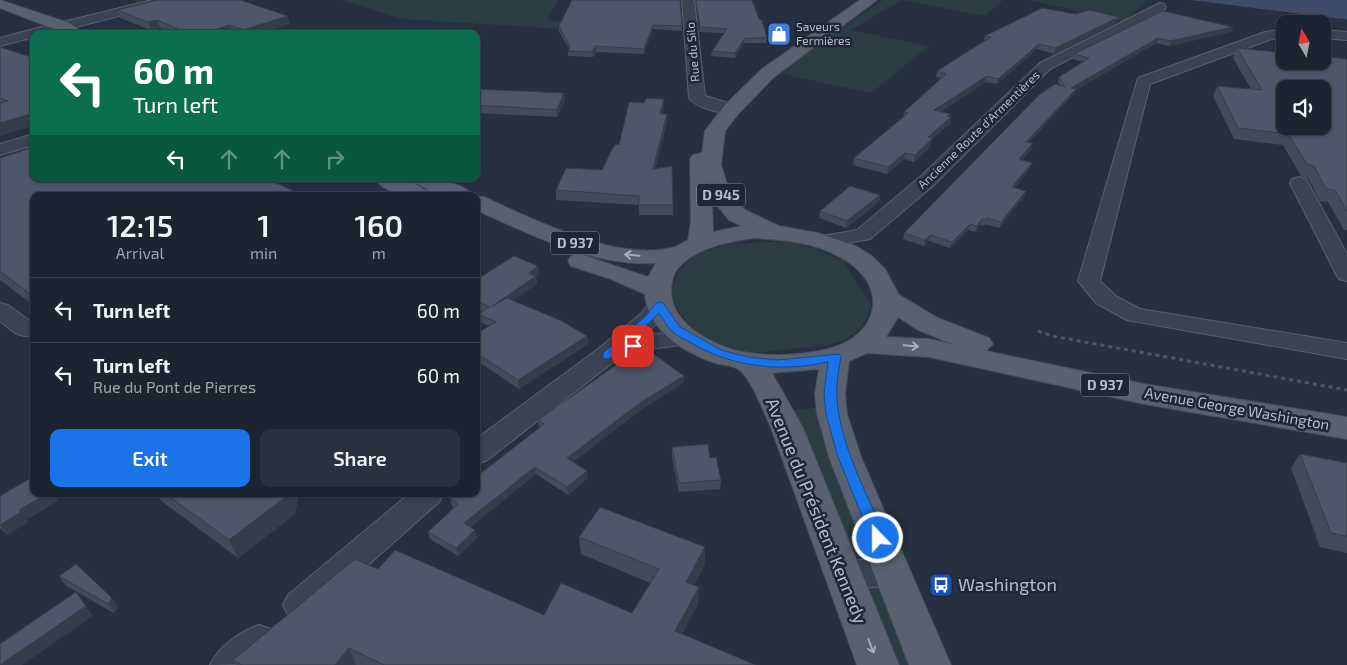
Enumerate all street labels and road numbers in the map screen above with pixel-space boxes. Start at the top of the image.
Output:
street label: Rue du Silo [682,21,702,83]
street label: Ancienne Route d'Armentières [915,67,1042,191]
road number: D 945 [697,184,745,206]
road number: D 937 [551,232,599,254]
road number: D 937 [1081,374,1129,396]
street label: Avenue George Washington [1143,383,1331,433]
street label: Avenue du Président Kennedy [761,394,873,627]

